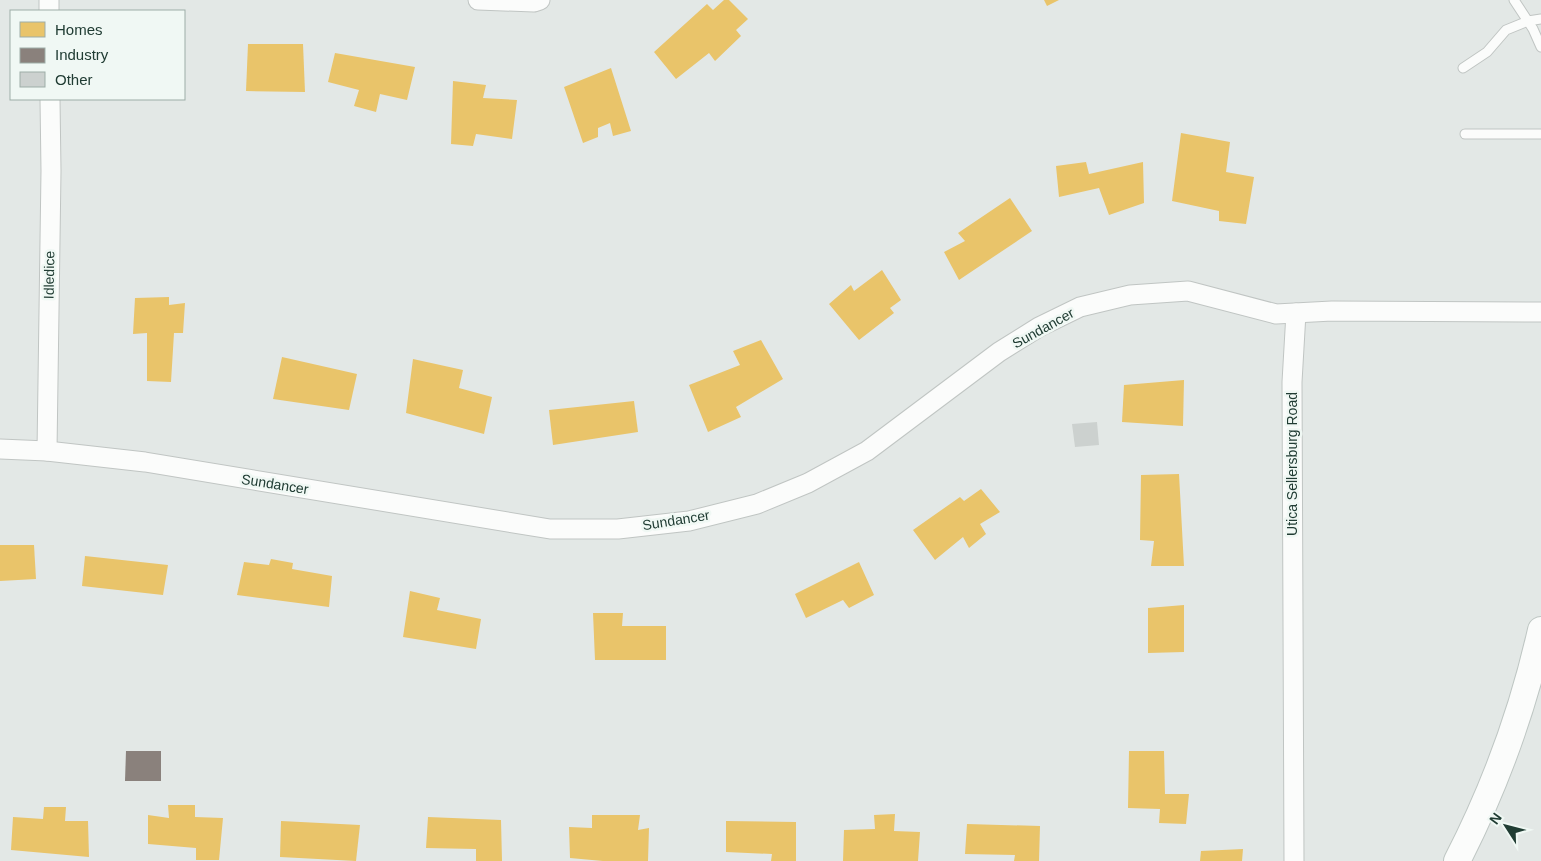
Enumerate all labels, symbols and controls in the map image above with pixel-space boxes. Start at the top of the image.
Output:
legend [10,10,185,100]
text: Homes [55,21,103,38]
text: Industry [55,46,109,63]
text: Other [55,71,93,88]
street label: Idledice [41,251,57,299]
street label: Sundancer [1010,304,1077,351]
street label: Utica Sellersburg Road [1284,392,1300,536]
street label: Sundancer [240,471,310,497]
street label: Sundancer [641,507,711,533]
north arrow [1481,801,1531,851]
text: N [1486,810,1505,827]

